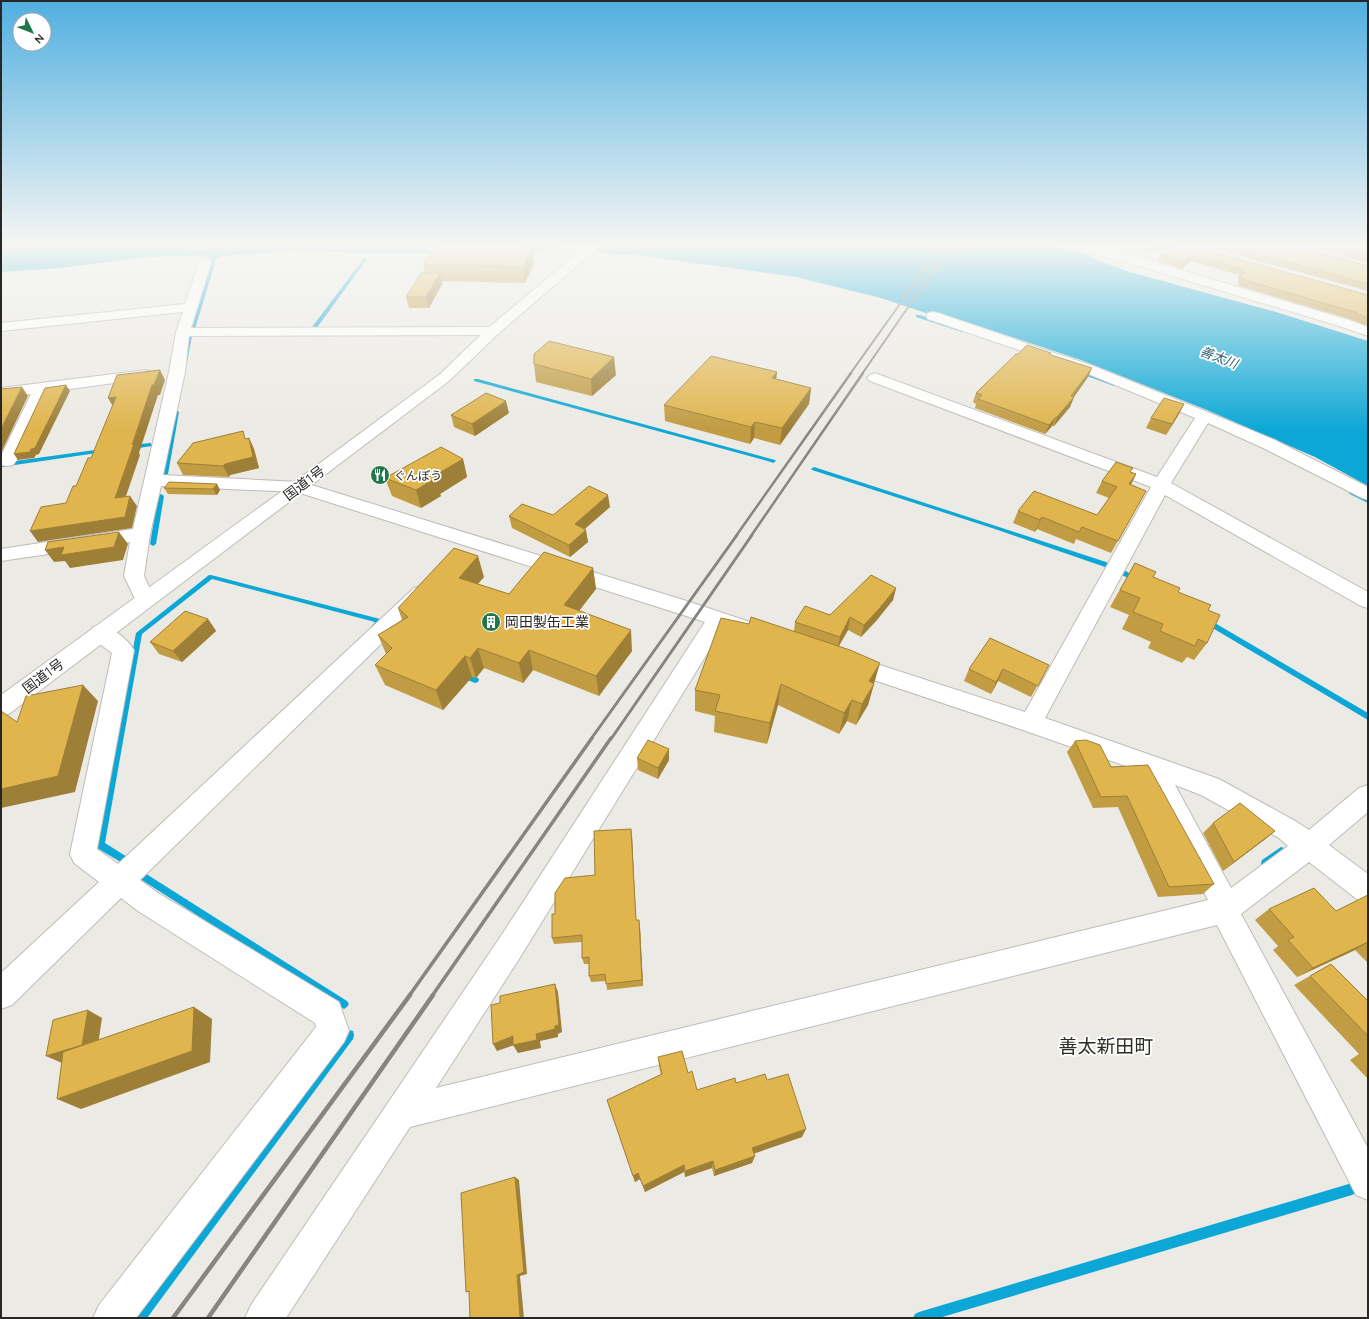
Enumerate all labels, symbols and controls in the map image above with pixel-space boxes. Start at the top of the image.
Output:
north arrow [12,12,52,52]
text: N [31,31,47,47]
water label: 善太川 [1198,343,1242,372]
street label: 国道1号 [280,462,328,504]
restaurant icon: ぐんぽう [369,464,391,486]
place label: ぐんぽう [394,468,442,483]
building icon: 岡田製缶工業 [480,611,502,633]
place label: 岡田製缶工業 [505,613,589,631]
street label: 国道1号 [19,655,67,697]
district label: 善太新田町 [1058,1034,1154,1058]

